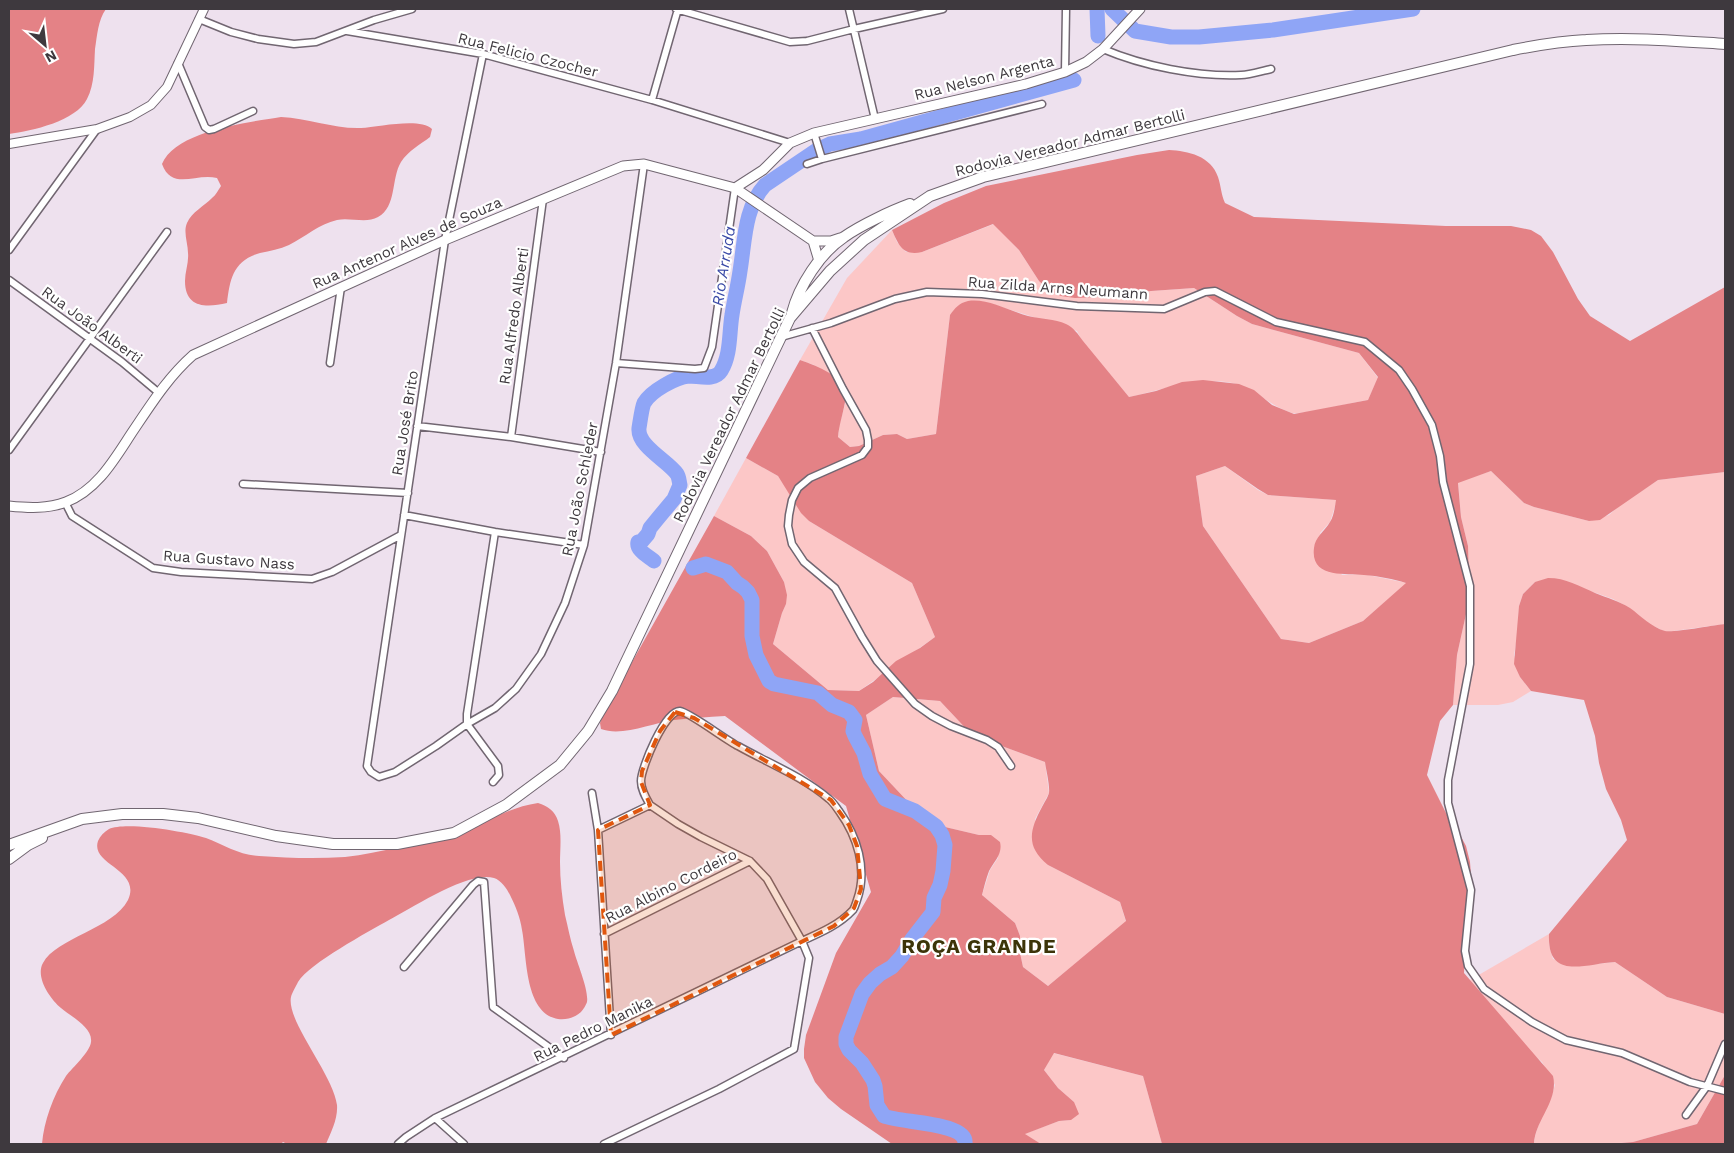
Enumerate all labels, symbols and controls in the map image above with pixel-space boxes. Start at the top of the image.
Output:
north arrow [20,20,70,70]
street label: Rua Felicio Czocher [456,29,600,81]
text: N [43,47,59,66]
street label: Rua Nelson Argenta [912,52,1056,104]
street label: Rodovia Vereador Admar Bertolli [953,106,1187,180]
street label: Rua Antenor Alves de Souza [309,193,505,293]
water label: Rio Arruda [708,225,739,307]
street label: Rua Alfredo Alberti [495,246,533,386]
street label: Rua Zilda Arns Neumann [967,273,1149,303]
street label: Rua João Alberti [38,282,146,368]
street label: Rodovia Vereador Admar Bertolli [669,305,789,525]
street label: Rua José Brito [388,369,422,477]
street label: Rua João Schleder [558,420,602,558]
street label: Rua Gustavo Nass [163,546,296,574]
street label: Rua Albino Cordeiro [602,845,740,927]
district label: ROÇA GRANDE [901,934,1057,958]
street label: Rua Pedro Manika [530,992,656,1066]

